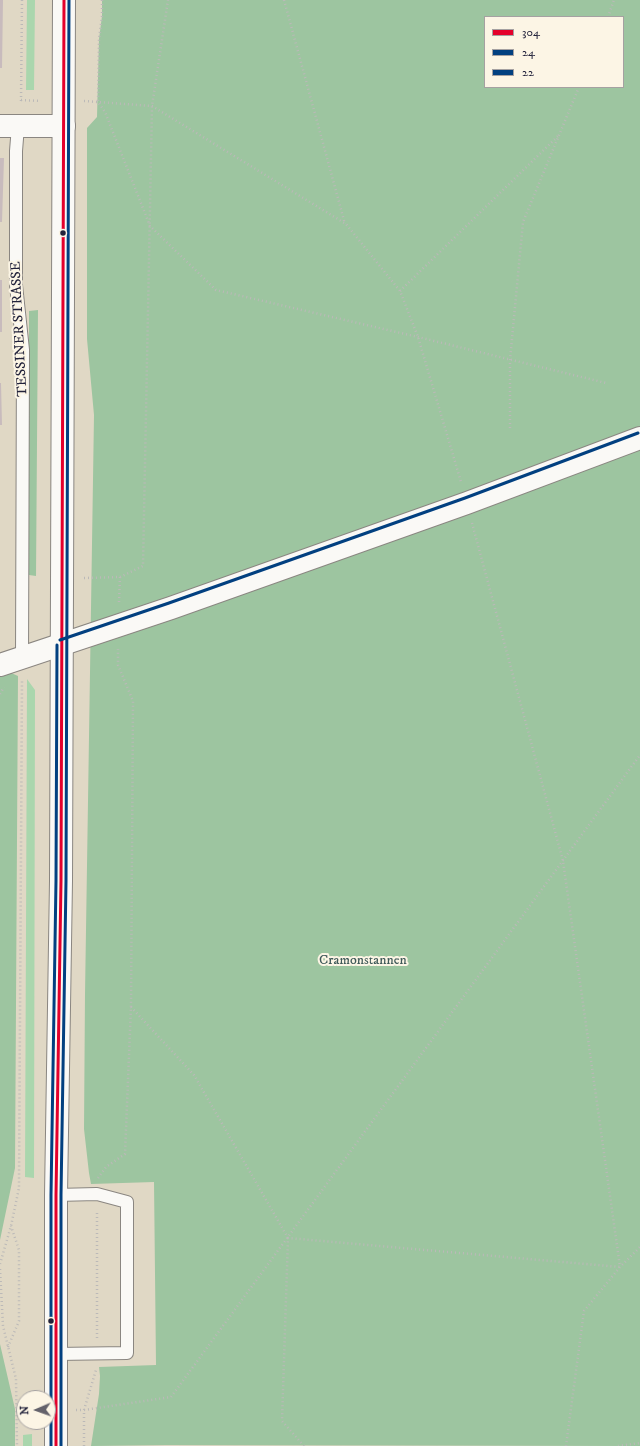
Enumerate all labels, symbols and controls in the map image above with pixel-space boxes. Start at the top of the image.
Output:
legend [484,16,624,88]
text: 304 [522,25,540,40]
text: 24 [522,45,535,60]
text: 22 [522,65,534,80]
unlabelled marker [58,228,68,238]
street label: TESSINER STRASSE [8,261,32,397]
park label: Cramonstannen [319,953,407,969]
unlabelled marker [46,1316,56,1326]
north arrow [16,1390,56,1430]
text: N [18,1406,32,1415]

